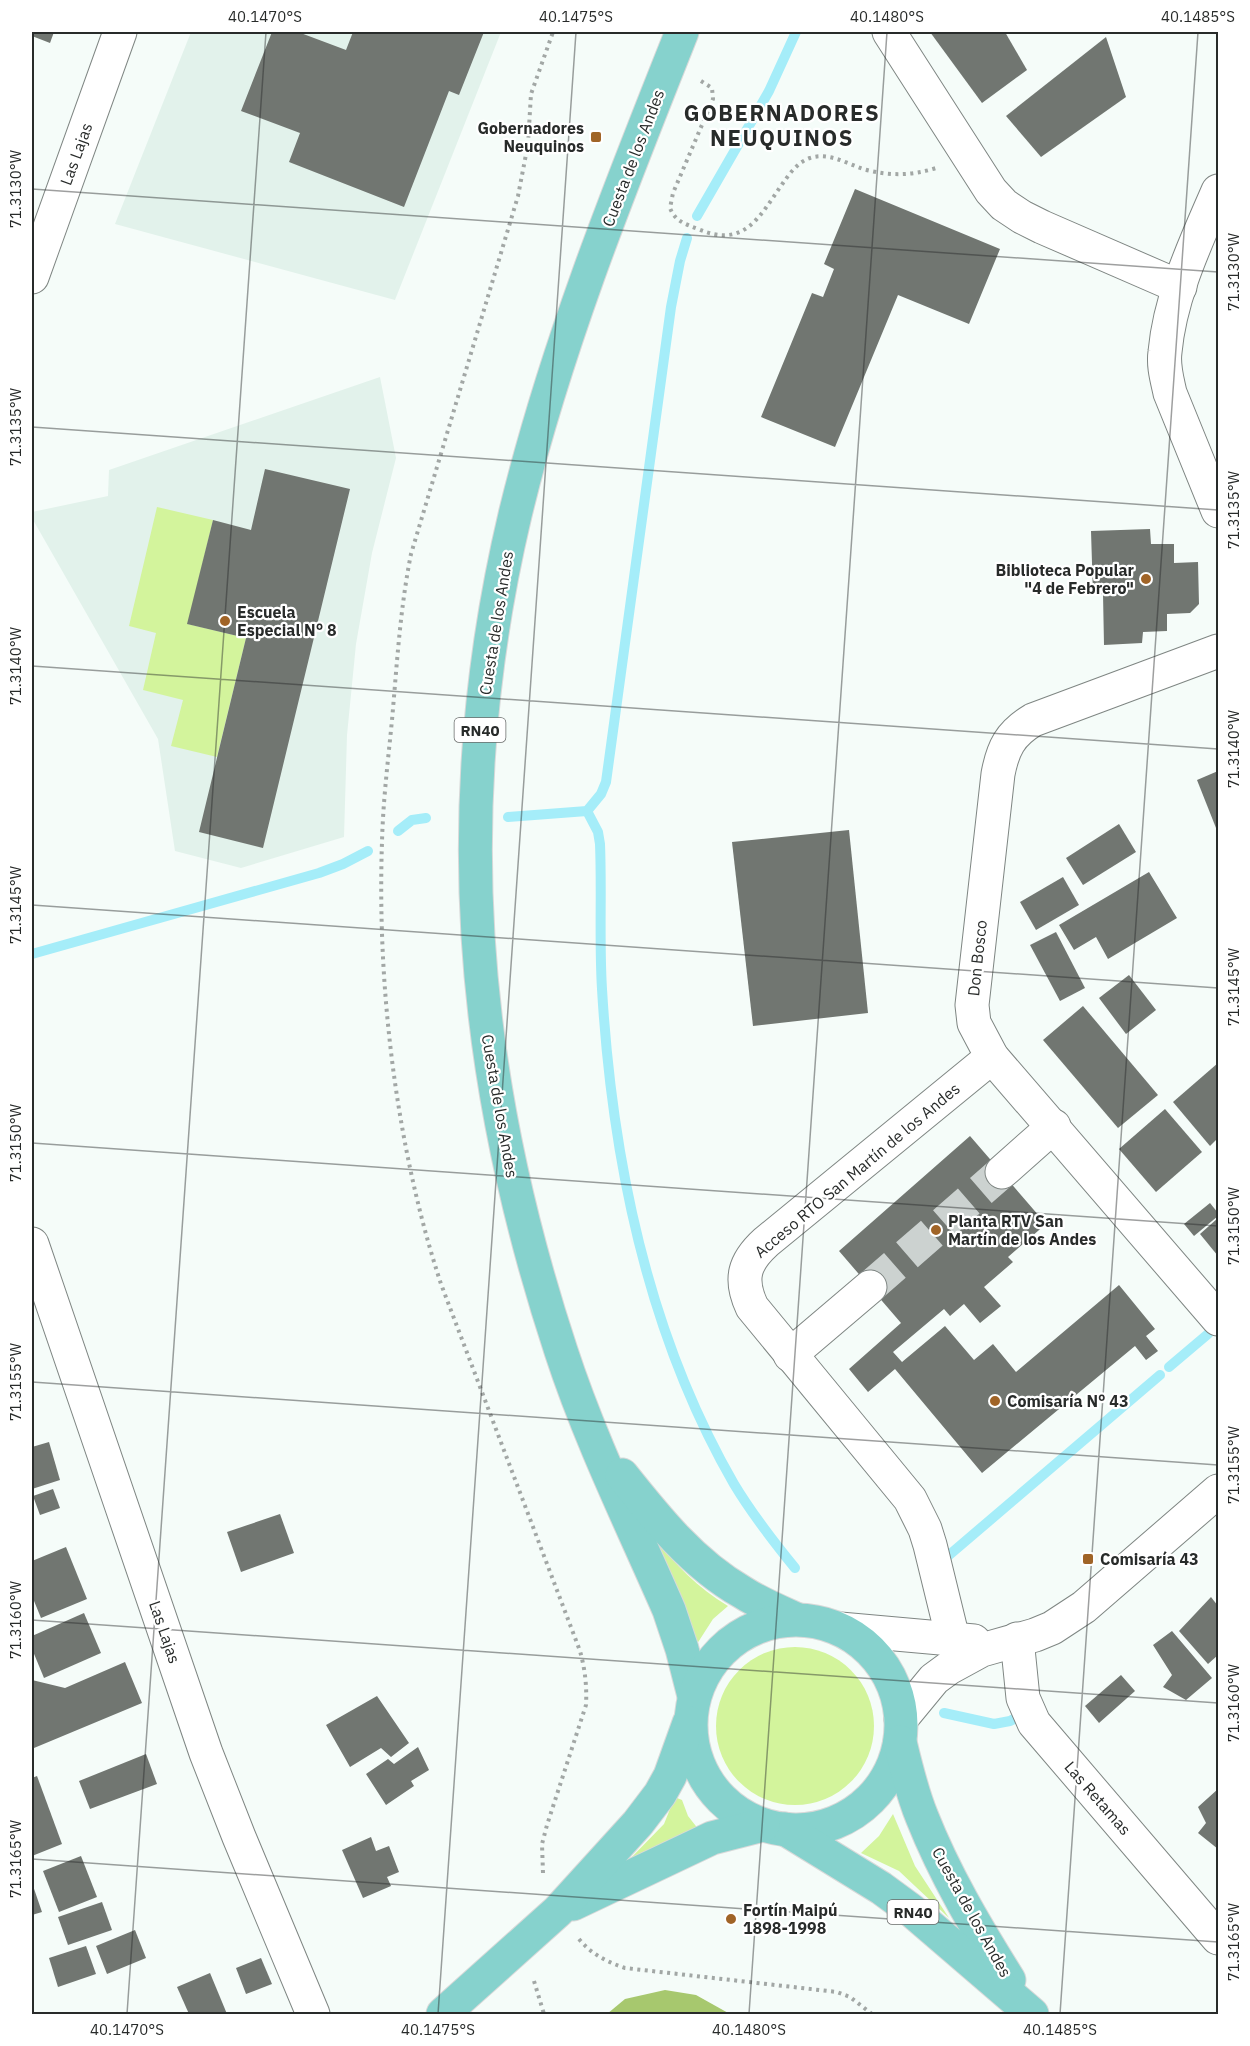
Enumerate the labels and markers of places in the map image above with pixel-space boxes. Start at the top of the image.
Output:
place label: Gobernadores Neuquinos [477,118,584,156]
marker: Gobernadores Neuquinos [589,130,603,144]
place label: Biblioteca Popular "4 de Febrero" [996,560,1135,598]
marker: Biblioteca Popular "4 de Febrero" [1139,572,1153,586]
place label: Escuela Especial N° 8 [237,602,337,640]
marker: Escuela Especial N° 8 [218,614,232,628]
place label: Planta RTV San Martín de los Andes [948,1211,1096,1249]
marker: Planta RTV San Martín de los Andes [929,1223,943,1237]
place label: Comisaría N° 43 [1007,1391,1129,1411]
marker: Comisaría N° 43 [988,1394,1002,1408]
place label: Comisaría 43 [1100,1549,1199,1569]
marker: Comisaría 43 [1081,1552,1095,1566]
place label: Fortín Maipú 1898-1998 [743,1900,837,1938]
marker: Fortín Maipú 1898-1998 [724,1912,738,1926]

